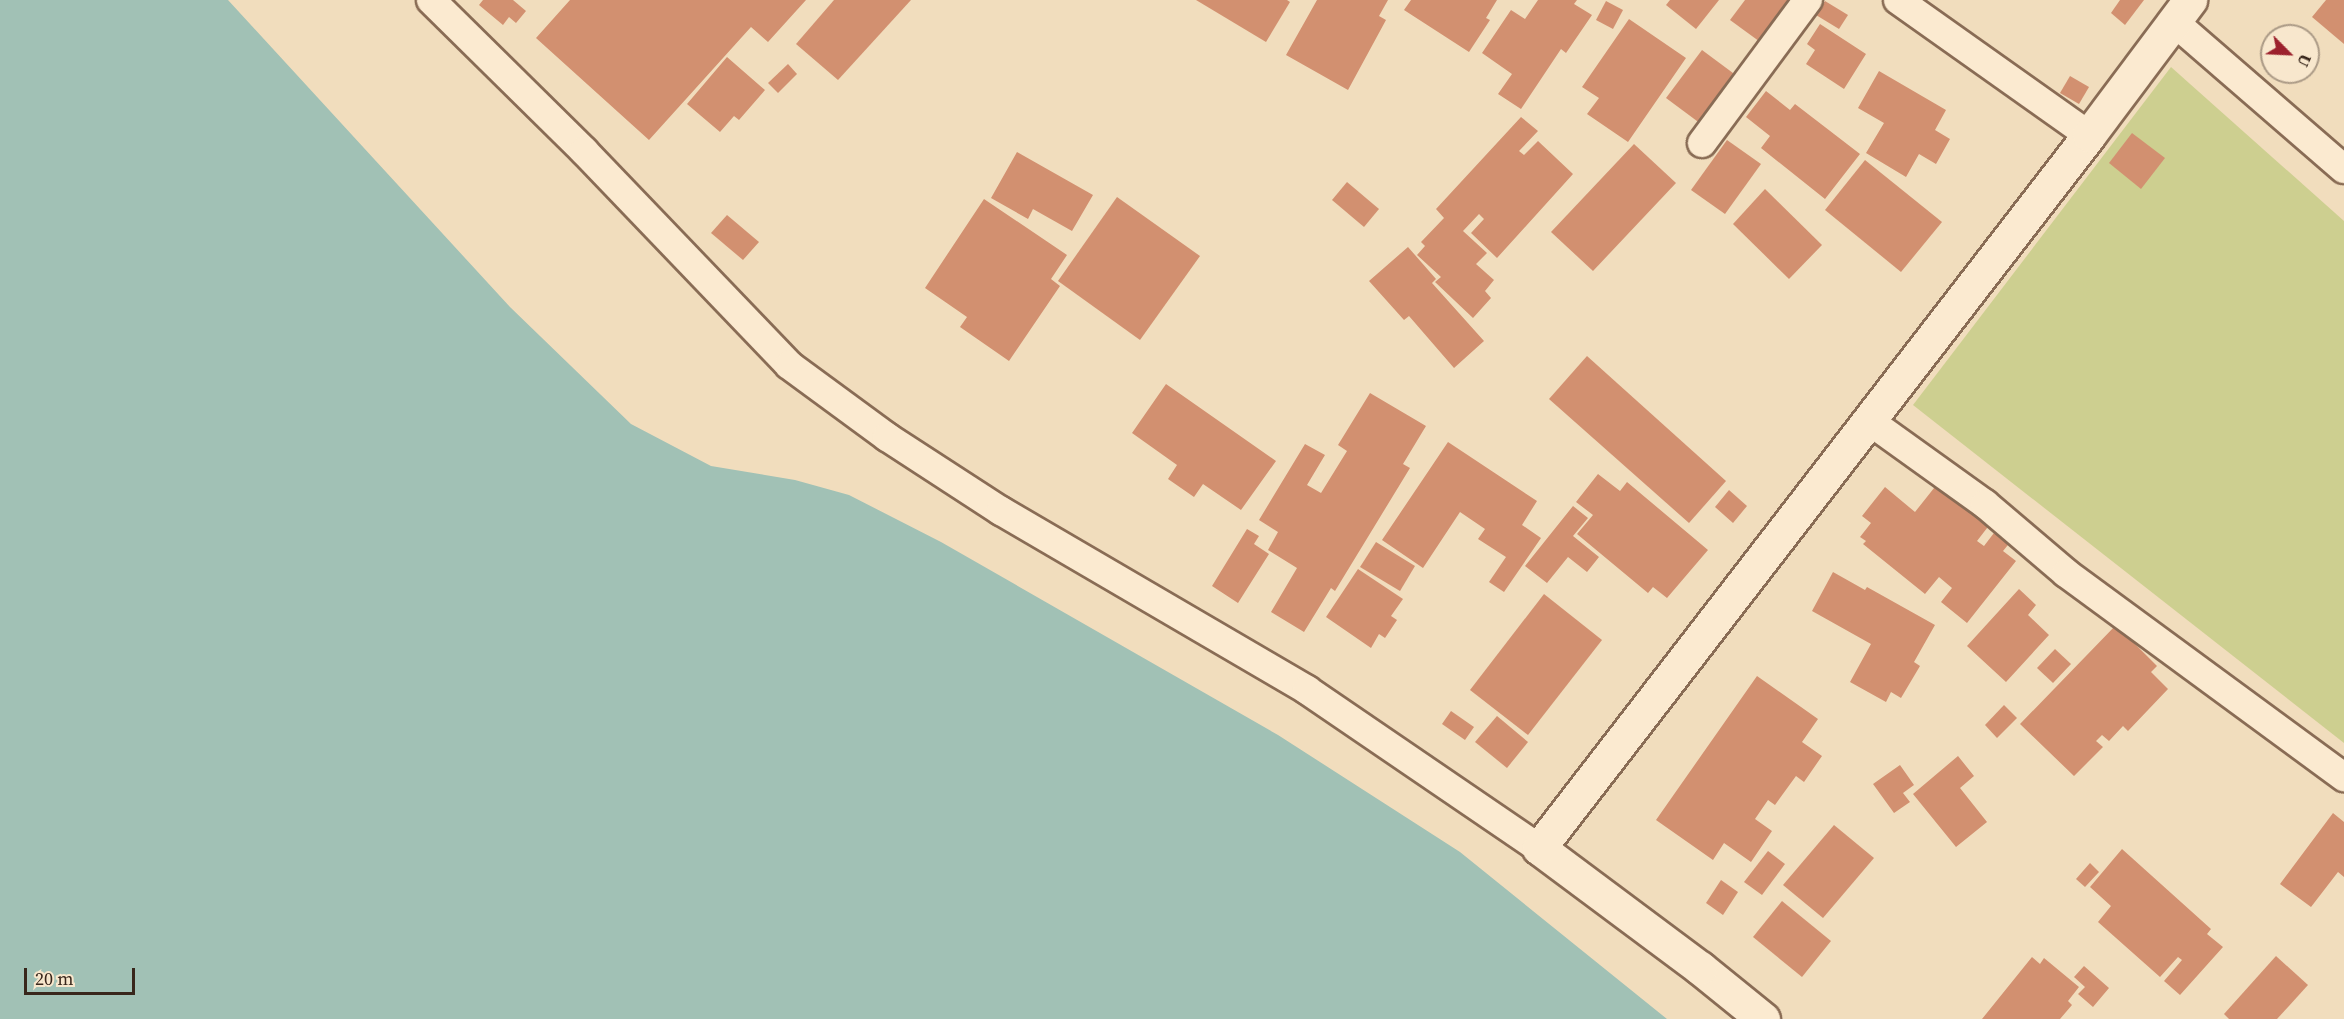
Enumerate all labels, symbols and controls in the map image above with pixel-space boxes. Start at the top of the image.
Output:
north arrow [2260,24,2320,84]
text: U [2292,51,2317,70]
scale bar [27,956,138,994]
text: 20 m [35,966,73,991]

